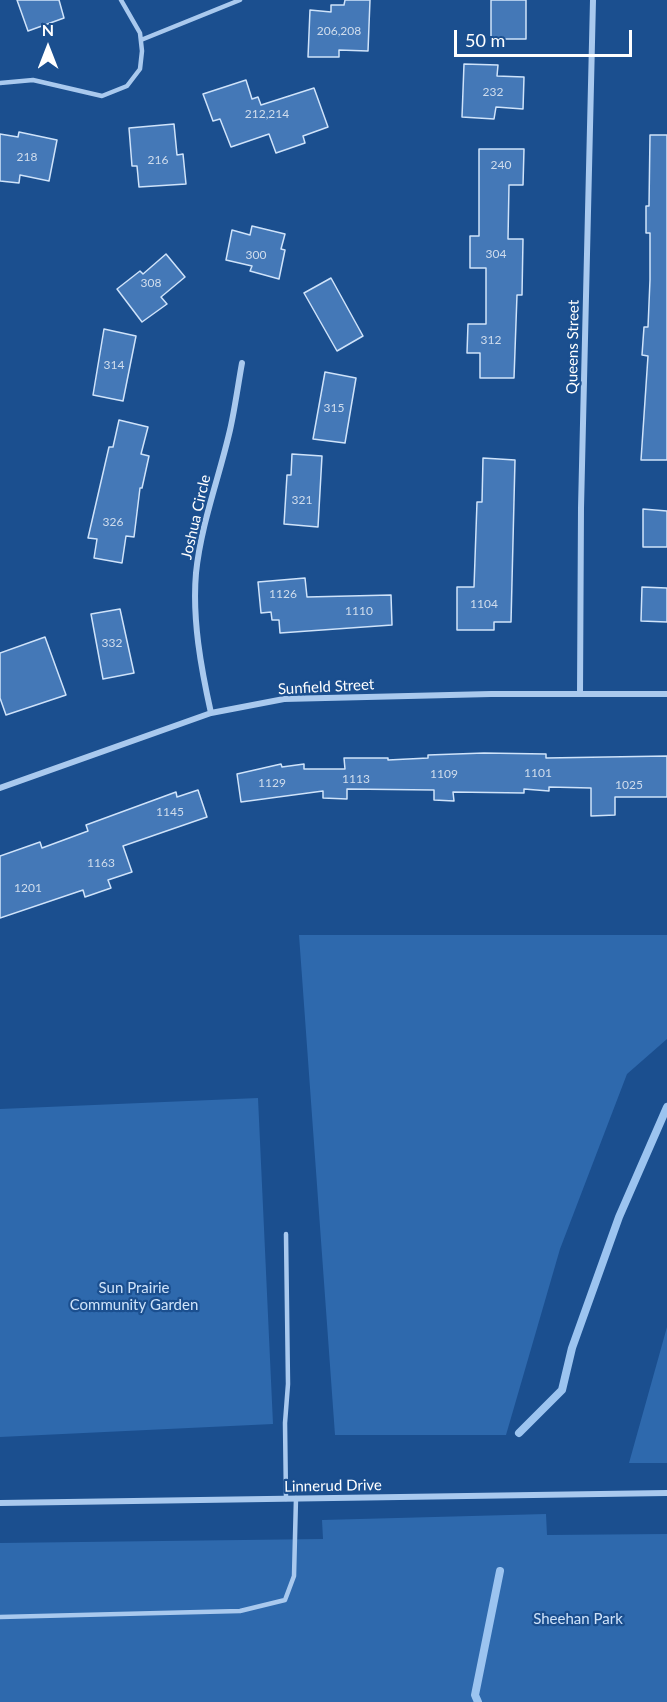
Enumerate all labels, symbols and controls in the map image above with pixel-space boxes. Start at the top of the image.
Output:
north arrow [18,18,78,78]
scale bar [457,18,636,56]
text: N [42,20,54,39]
house number: 206,208 [317,24,361,38]
text: 50 m [465,29,505,51]
house number: 232 [483,85,503,99]
house number: 212,214 [245,107,289,121]
house number: 218 [17,150,37,164]
house number: 216 [148,153,168,167]
house number: 240 [491,158,511,172]
house number: 304 [486,247,506,261]
house number: 300 [246,248,266,262]
house number: 308 [141,276,161,290]
street label: Queens Street [563,300,583,394]
house number: 312 [481,333,501,347]
house number: 314 [104,358,124,372]
house number: 315 [324,401,344,415]
street label: Joshua Circle [178,473,214,561]
house number: 321 [292,493,312,507]
house number: 326 [103,515,123,529]
house number: 1126 [269,587,297,601]
house number: 1104 [470,597,498,611]
house number: 1110 [345,604,373,618]
house number: 332 [102,636,122,650]
street label: Sunfield Street [277,675,375,699]
house number: 1101 [524,766,552,780]
house number: 1109 [430,767,458,781]
house number: 1113 [342,772,370,786]
house number: 1129 [258,776,286,790]
house number: 1025 [615,778,643,792]
house number: 1145 [156,805,184,819]
house number: 1163 [87,856,115,870]
house number: 1201 [14,881,42,895]
park label: Sun Prairie Community Garden [70,1279,198,1314]
street label: Linnerud Drive [284,1476,382,1496]
park label: Sheehan Park [533,1610,623,1628]

